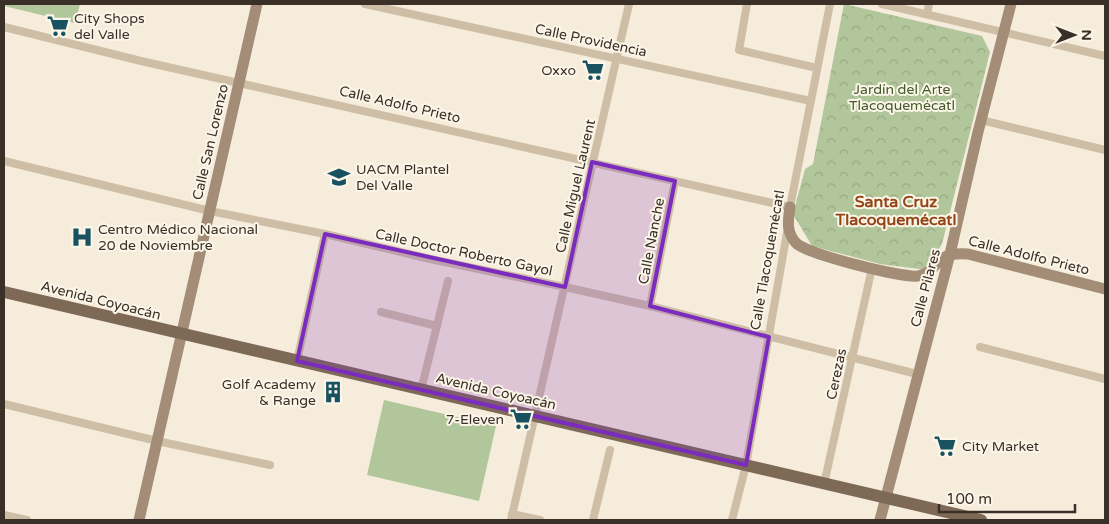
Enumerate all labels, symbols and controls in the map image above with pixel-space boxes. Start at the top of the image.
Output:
place label: City Shops del Valle [74,10,145,43]
north arrow [1049,10,1099,60]
supermarket icon: City Shops del Valle [45,13,71,39]
street label: Calle Providencia [533,20,648,61]
text: N [1078,29,1095,41]
supermarket icon: Oxxo [580,57,606,83]
place label: Oxxo [541,62,576,79]
park label: Jardín del Arte Tlacoquemécatl [849,81,955,114]
street label: Calle San Lorenzo [189,82,232,202]
street label: Calle Adolfo Prieto [337,82,462,127]
street label: Calle Miguel Laurent [552,117,599,255]
place label: UACM Plantel Del Valle [356,161,449,194]
school or university icon: UACM Plantel Del Valle [326,164,352,190]
street label: Calle Tlacoquemécatl [747,189,788,331]
district label: Santa Cruz Tlacoquemécatl [835,192,956,230]
street label: Calle Nanche [635,196,668,286]
place label: Centro Médico Nacional 20 de Noviembre [98,221,258,254]
hospital icon: Centro Médico Nacional 20 de Noviembre [69,224,95,250]
street label: Calle Doctor Roberto Gayol [374,225,554,280]
street label: Calle Adolfo Prieto [967,232,1091,279]
street label: Calle Pilares [907,247,944,329]
street label: Avenida Coyoacán [39,277,163,324]
street label: Cerezas [823,347,850,401]
street label: Avenida Coyoacán [434,369,558,414]
place label: Golf Academy & Range [222,376,316,409]
building icon: Golf Academy & Range [320,379,346,405]
supermarket icon: 7-Eleven [508,406,534,432]
place label: 7-Eleven [446,411,504,428]
supermarket icon: City Market [932,433,958,459]
place label: City Market [962,438,1040,455]
scale bar [939,482,1075,514]
text: 100 m [946,490,992,508]

